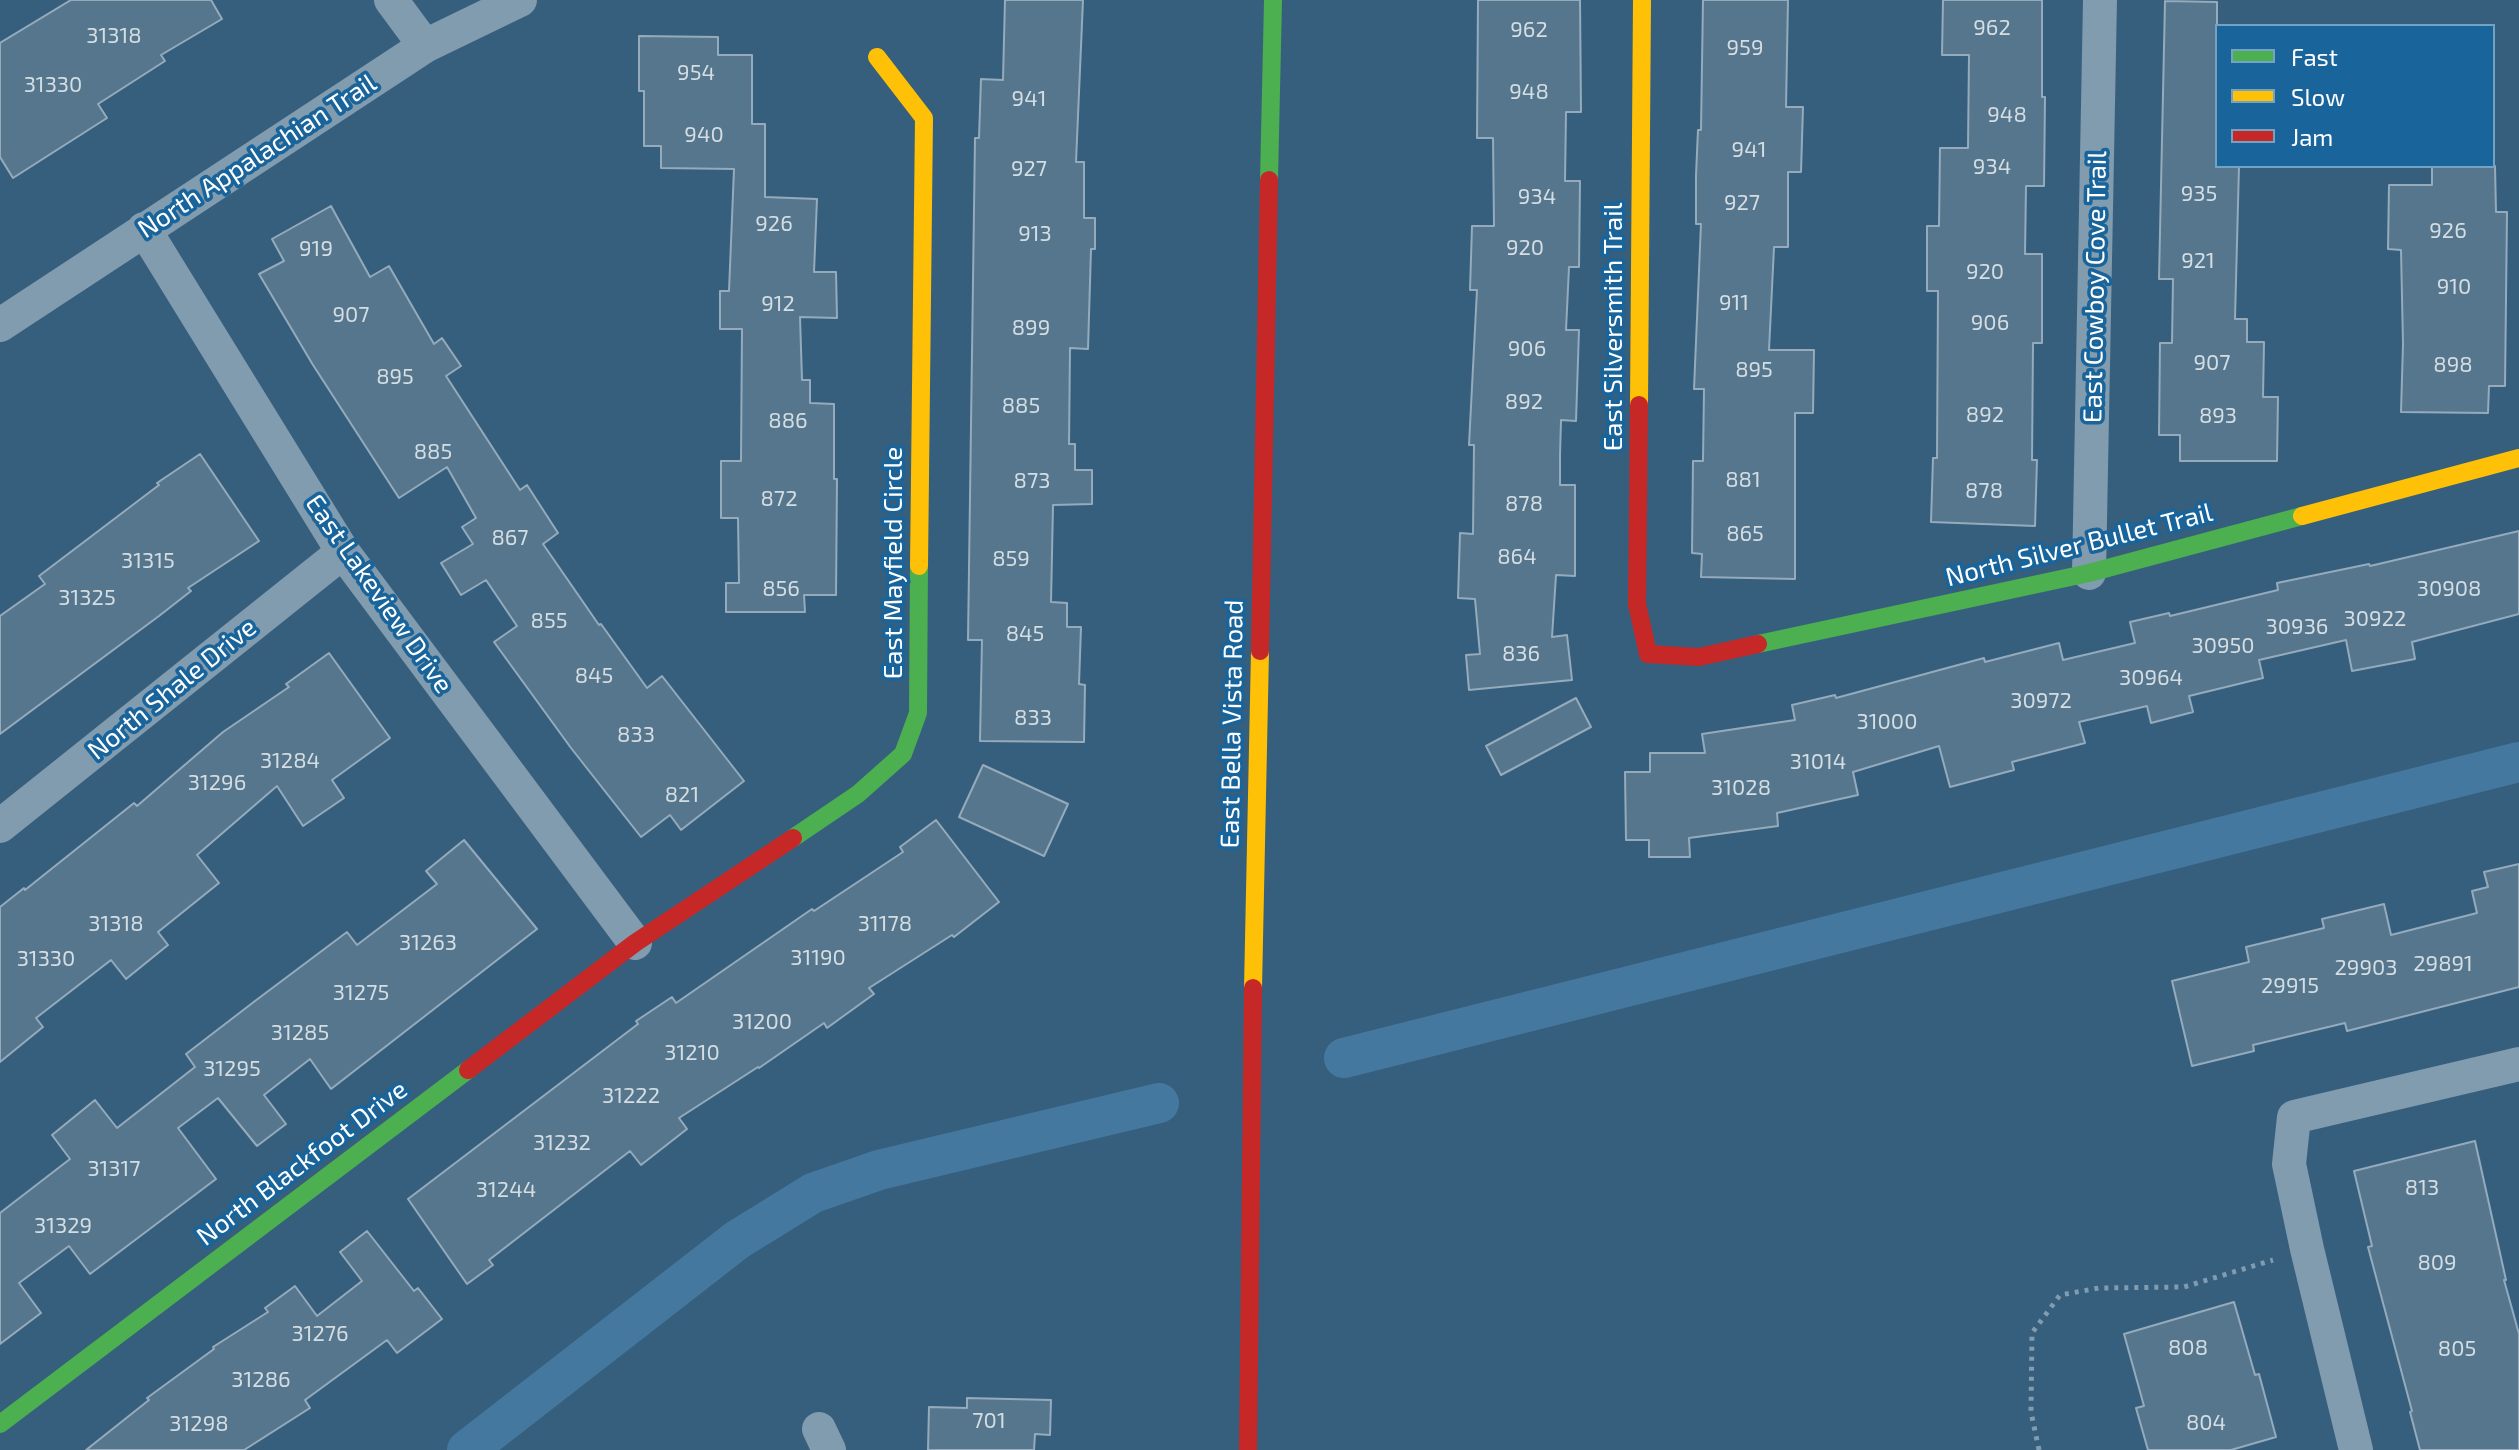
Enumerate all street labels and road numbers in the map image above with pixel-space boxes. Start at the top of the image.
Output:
street label: North Appalachian Trail [132,67,382,245]
street label: East Cowboy Cove Trail [2077,151,2113,423]
street label: East Silversmith Trail [1597,203,1629,451]
street label: East Mayfield Circle [877,447,909,679]
street label: East Lakeview Drive [299,489,459,699]
street label: North Silver Bullet Trail [1942,497,2216,593]
street label: East Bella Vista Road [1214,599,1250,849]
street label: North Shale Drive [82,612,262,766]
street label: North Blackfoot Drive [191,1074,413,1252]

